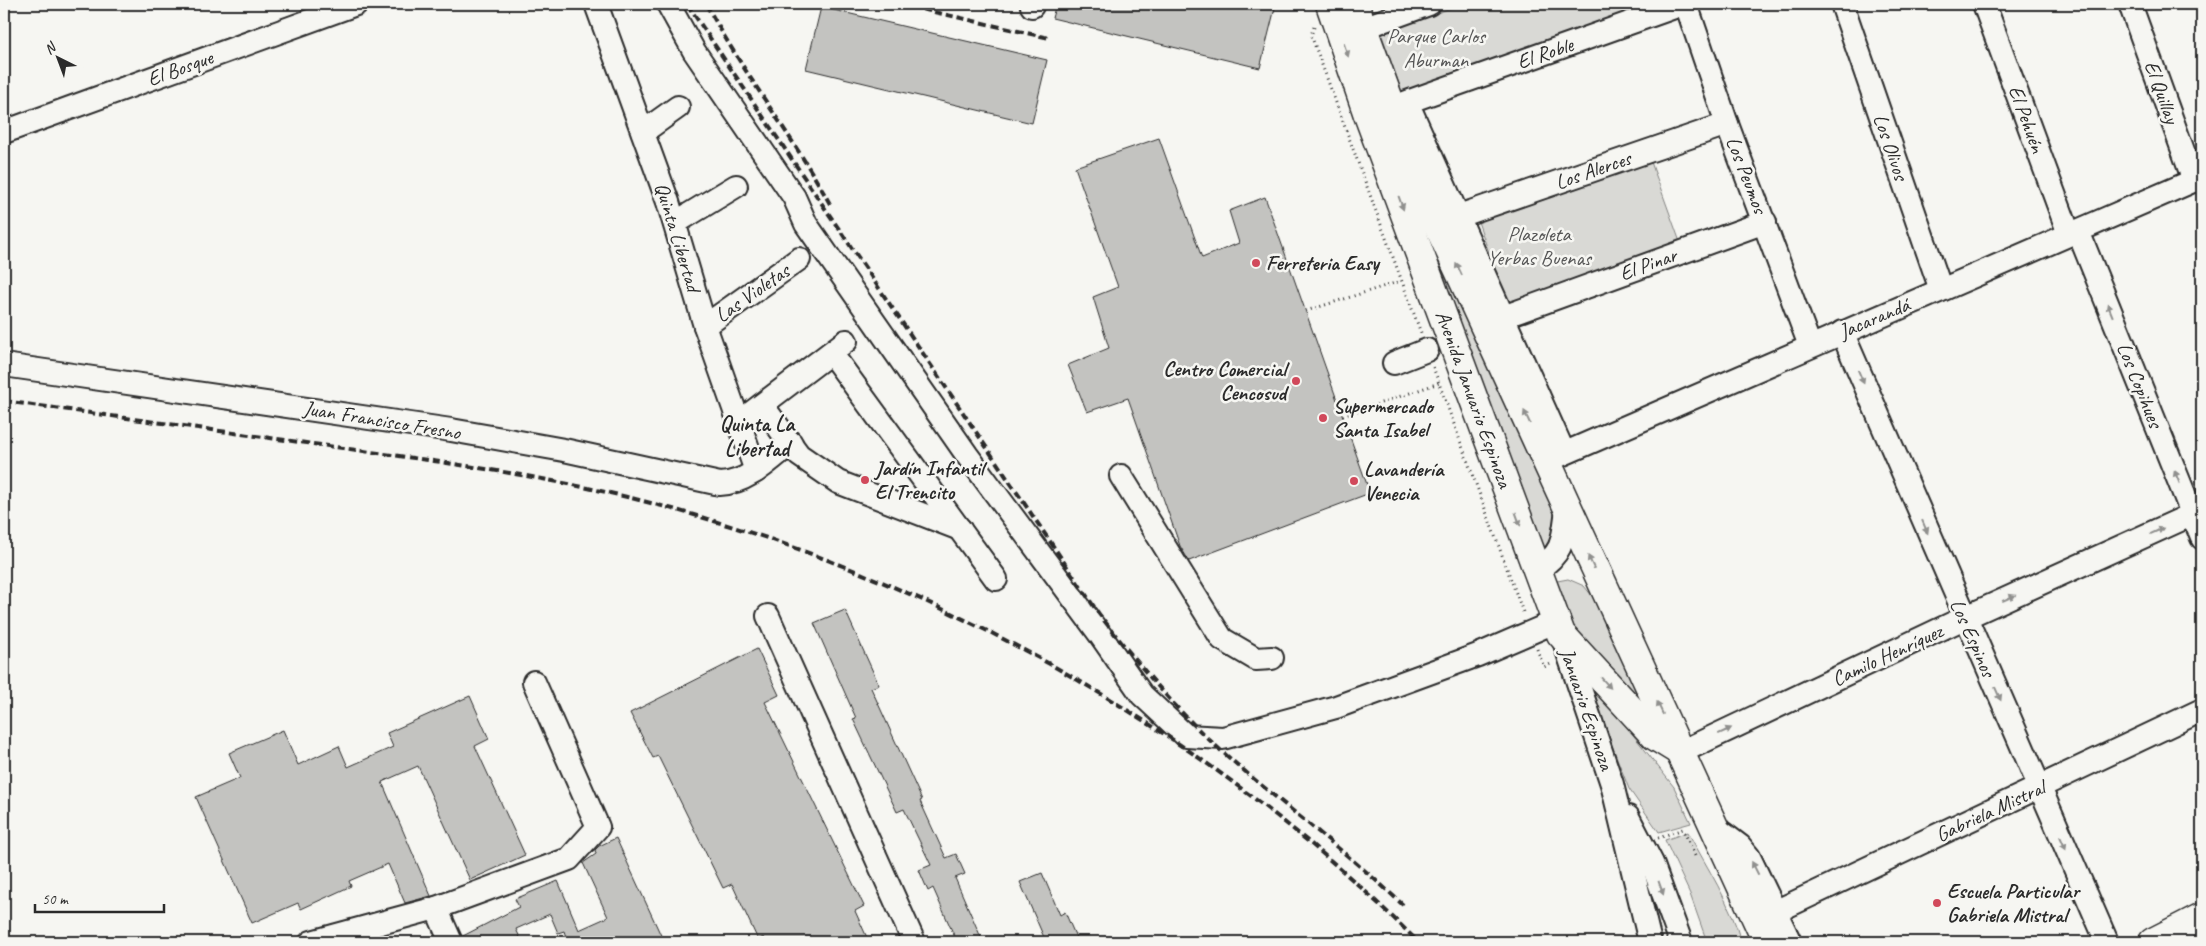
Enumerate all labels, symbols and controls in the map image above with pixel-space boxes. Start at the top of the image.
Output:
park label: Parque Carlos Aburman [1387,23,1487,73]
street label: El Roble [1513,31,1578,75]
north arrow [32,32,82,82]
text: N [41,38,60,58]
one-way arrow [1342,43,1350,58]
street label: El Bosque [144,44,217,92]
street label: El Quillay [2139,57,2186,129]
street label: El Pehuén [2003,82,2051,157]
street label: Los Olivos [1868,111,1915,185]
street label: Los Peumos [1721,133,1774,219]
street label: Los Alerces [1552,144,1636,195]
street label: Quinta Libertad [649,179,708,297]
one-way arrow [1398,195,1406,210]
park label: Plazoleta Yerbas Buenas [1487,221,1593,271]
street label: El Pinar [1616,241,1682,286]
place label: Ferreteria Easy [1266,250,1381,276]
street label: Las Violetas [710,257,796,328]
marker: Ferreteria Easy [1250,257,1262,269]
one-way arrow [1454,262,1462,276]
street label: Jacarandá [1834,291,1915,345]
one-way arrow [2105,303,2113,317]
street label: Avenida Januario Espinoza [1430,307,1519,493]
street label: Los Copihues [2111,339,2169,433]
place label: Centro Comercial Cencosud [1163,356,1290,406]
one-way arrow [1858,370,1866,384]
marker: Centro Comercial Cencosud [1290,375,1302,387]
place label: Supermercado Santa Isabel [1333,393,1435,443]
street label: Juan Francisco Fresno [301,395,464,445]
district label: Quinta La Libertad [720,410,796,463]
one-way arrow [1522,410,1530,424]
marker: Supermercado Santa Isabel [1317,412,1329,424]
place label: Jardín Infantil El Trencito [873,455,988,505]
place label: Lavandería Venecia [1364,456,1445,506]
one-way arrow [2173,470,2181,484]
marker: Jardín Infantil El Trencito [859,474,871,486]
marker: Lavandería Venecia [1348,475,1360,487]
one-way arrow [1514,512,1522,527]
one-way arrow [1922,520,1930,534]
one-way arrow [2150,527,2164,535]
one-way arrow [1587,554,1595,569]
one-way arrow [2002,593,2016,601]
street label: Los Espinos [1944,595,2002,683]
street label: Camilo Henríquez [1827,617,1949,692]
street label: Januario Espinoza [1554,644,1621,775]
one-way arrow [1600,676,1612,688]
one-way arrow [1994,687,2002,701]
one-way arrow [1656,701,1665,716]
one-way arrow [1718,727,1732,735]
street label: Gabriela Mistral [1931,773,2052,848]
one-way arrow [2060,836,2068,850]
one-way arrow [1751,861,1759,875]
place label: Escuela Particular Gabriela Mistral [1947,878,2081,928]
scale bar [35,881,164,913]
one-way arrow [1657,881,1665,896]
text: 50 m [42,890,69,909]
marker: Escuela Particular Gabriela Mistral [1931,897,1943,909]

